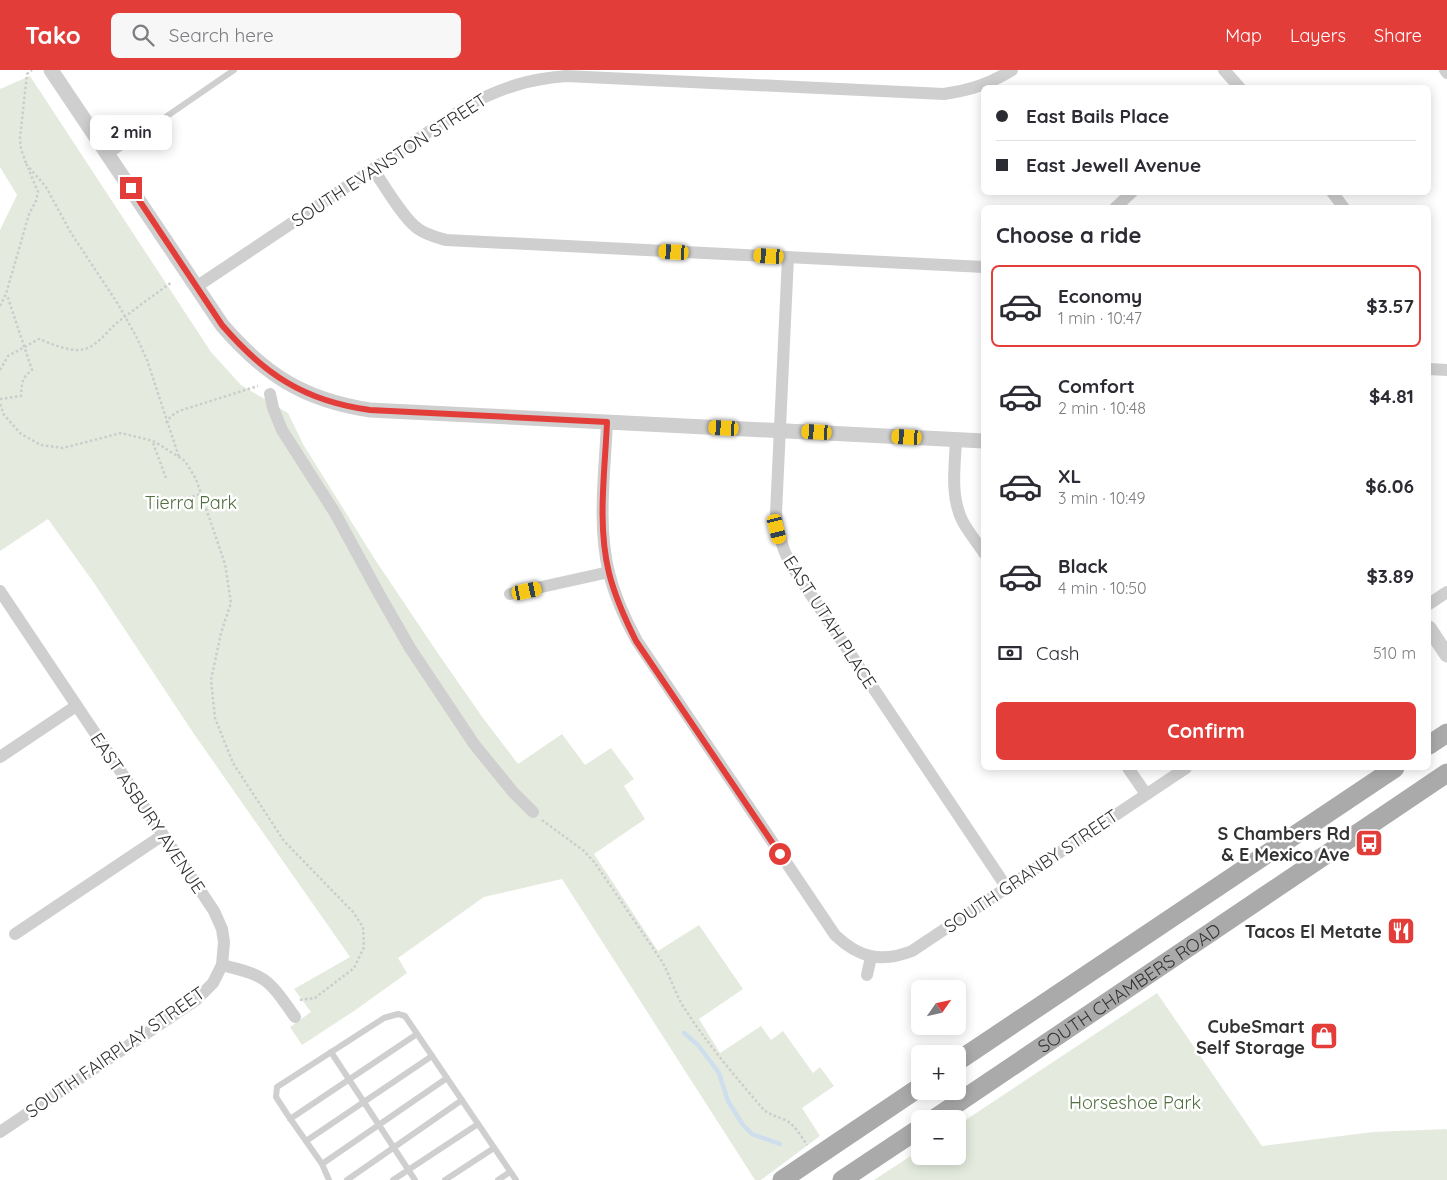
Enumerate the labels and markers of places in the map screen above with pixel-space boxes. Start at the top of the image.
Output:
place label: S Chambers Rd & E Mexico Ave [1217,822,1350,866]
bus stop icon: S Chambers Rd & E Mexico Ave [1354,828,1384,858]
restaurant icon: Tacos El Metate [1386,916,1416,946]
place label: Tacos El Metate [1245,920,1382,943]
place label: CubeSmart Self Storage [1196,1015,1305,1059]
shop icon: CubeSmart Self Storage [1309,1021,1339,1051]

